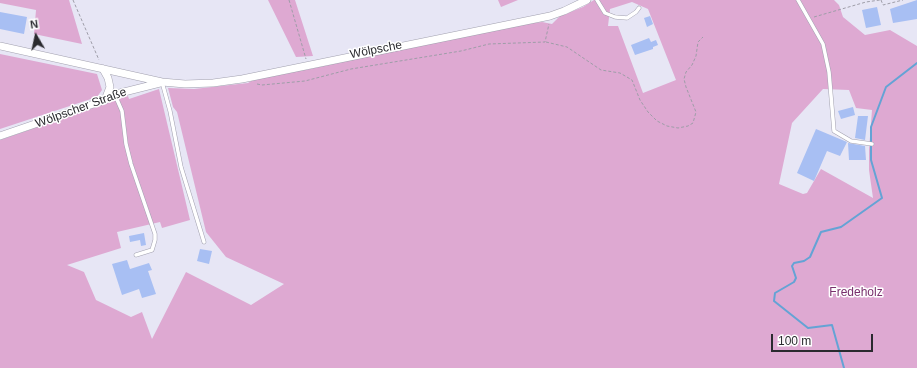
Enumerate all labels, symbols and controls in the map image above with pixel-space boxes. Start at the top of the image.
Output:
north arrow [16,16,56,56]
text: N [29,18,39,31]
street label: Wölpsche [349,38,403,62]
street label: Wölpscher Straße [33,85,129,131]
park label: Fredeholz [829,286,883,300]
scale bar [773,326,875,352]
text: 100 m [778,334,811,348]

